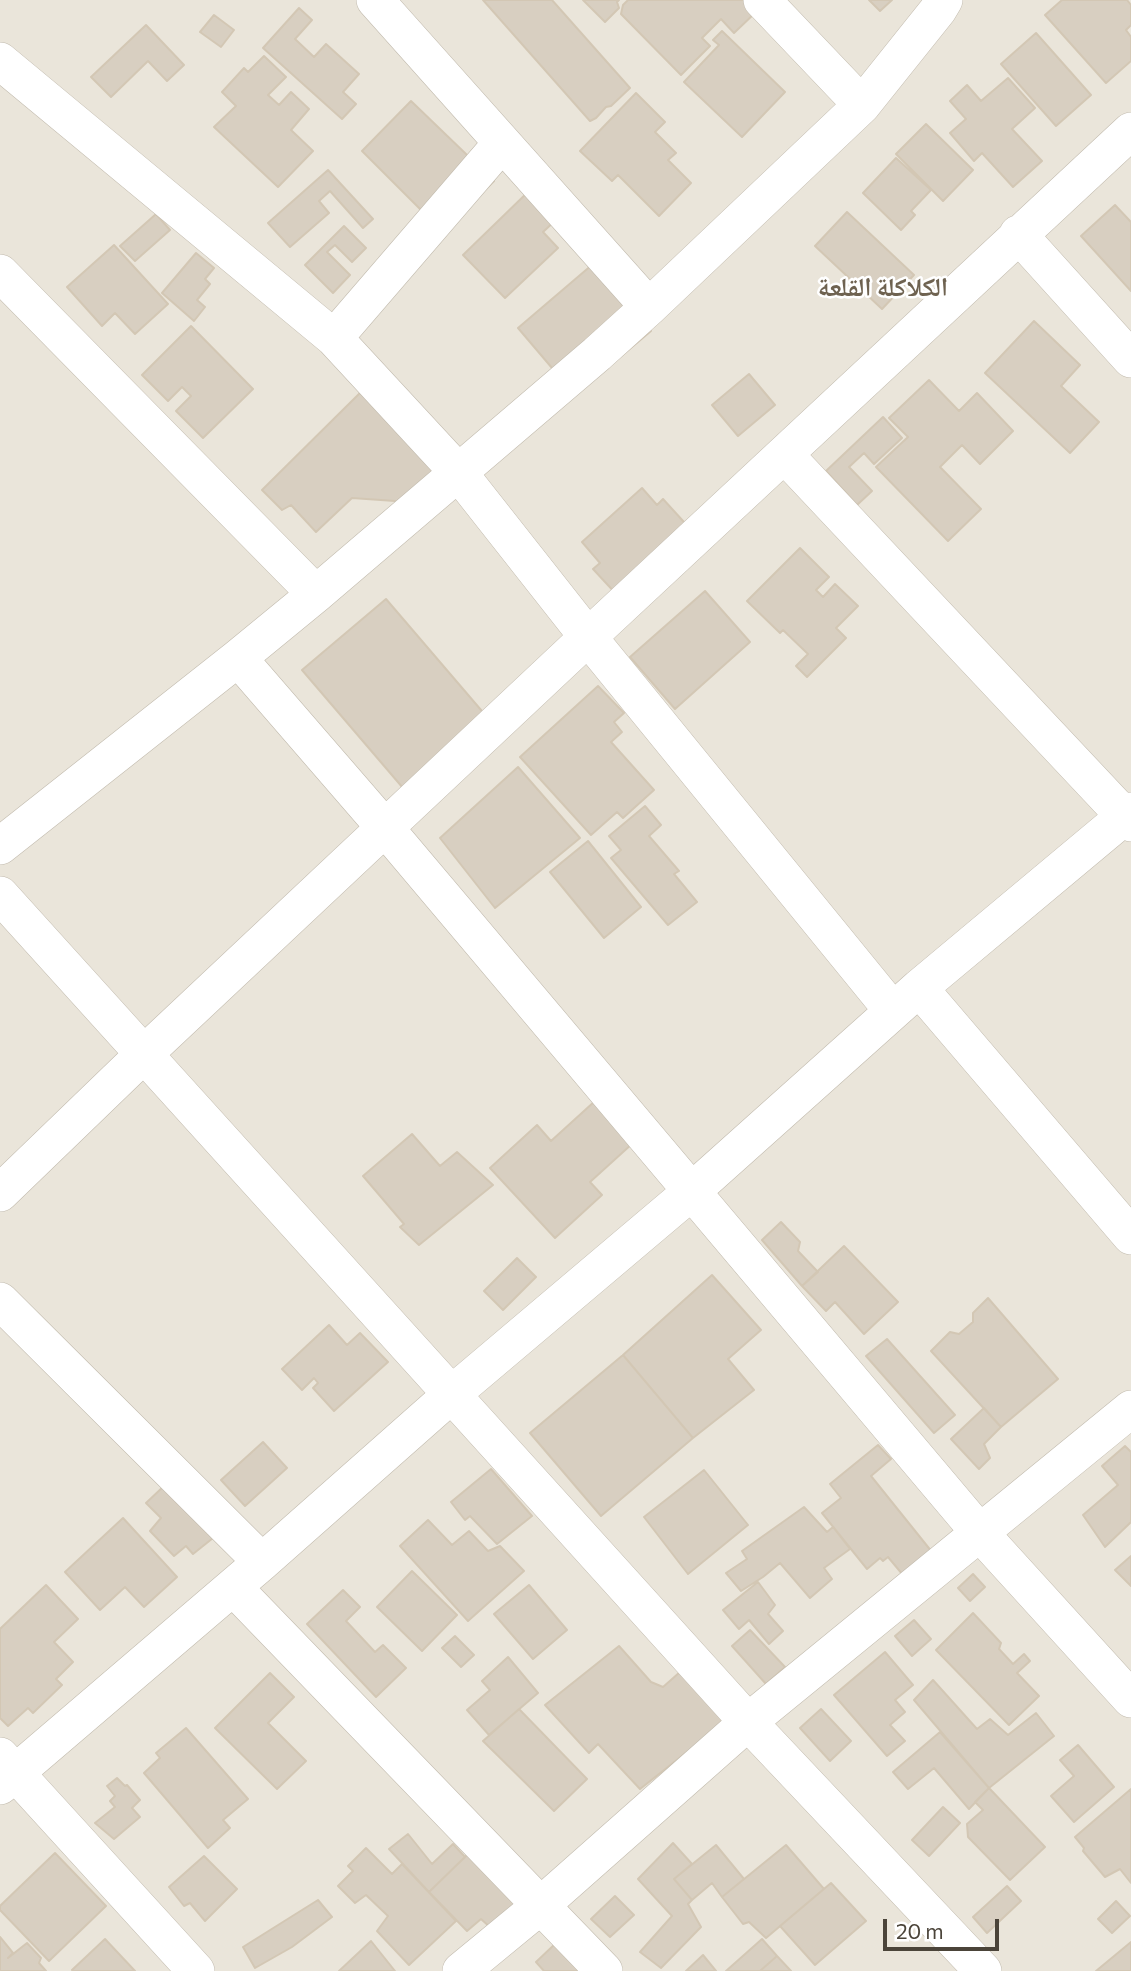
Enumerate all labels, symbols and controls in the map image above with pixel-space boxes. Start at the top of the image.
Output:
district label: الكلاكلة القلعة [818,271,948,303]
scale bar [886,1904,1002,1948]
text: 20 m [896,1918,944,1943]

